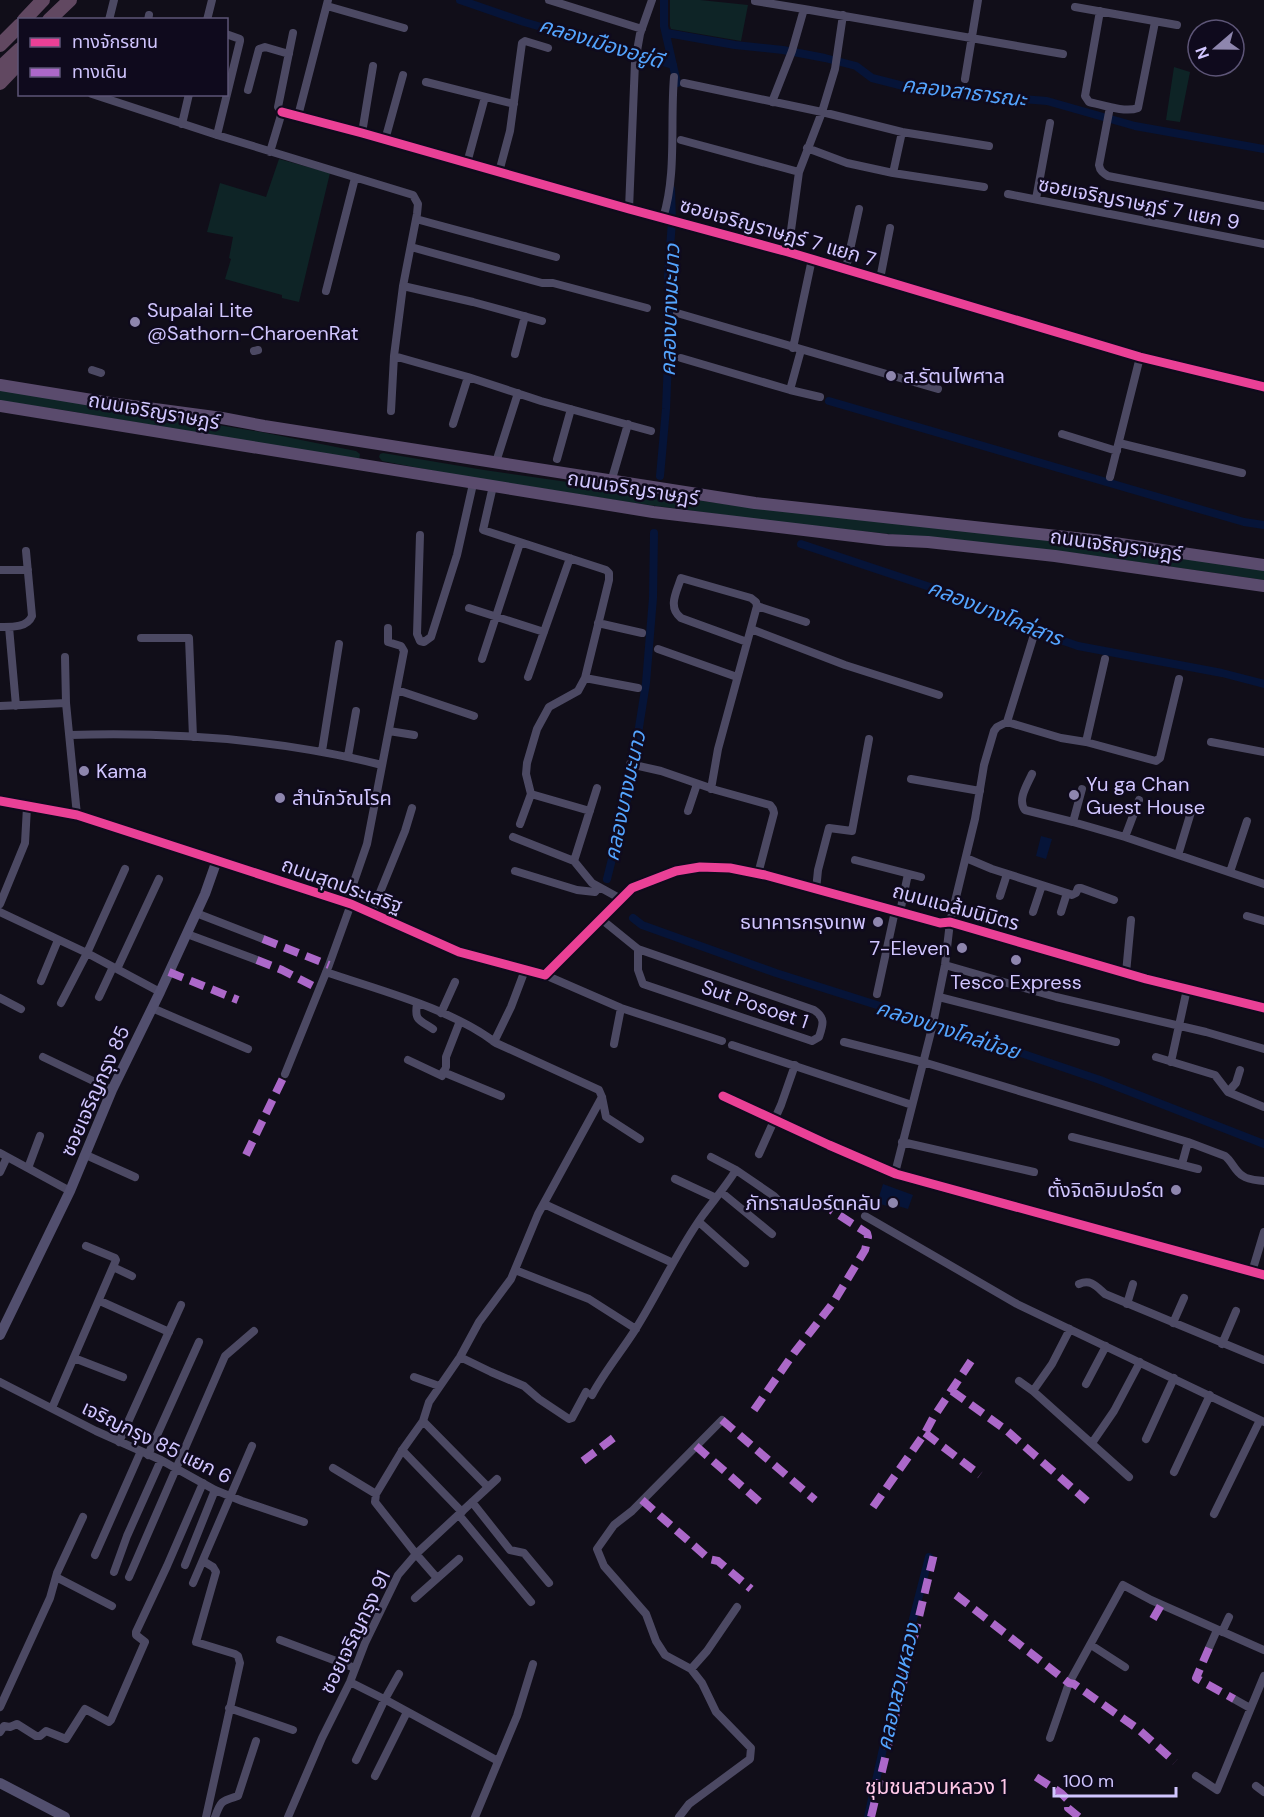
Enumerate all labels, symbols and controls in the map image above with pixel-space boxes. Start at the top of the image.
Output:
water label: คลองเมืองอยู่ดี [536,11,669,76]
legend [18,18,228,96]
north arrow [1186,18,1246,78]
text: ทางจักรยาน [72,30,158,54]
text: N [1191,44,1214,62]
text: ทางเดิน [72,60,127,84]
water label: คลองสาธารณะ [900,70,1030,114]
street label: ซอยเจริญราษฎร์ 7 แยก 9 [1036,171,1242,235]
street label: ซอยเจริญราษฎร์ 7 แยก 7 [677,192,879,272]
water label: คลองบางมะนาว [654,243,686,377]
place label: Supalai Lite @Sathorn-CharoenRat [147,297,359,346]
marker: Supalai Lite @Sathorn-CharoenRat [128,315,142,329]
place label: ส.รัตนไพศาล [903,363,1005,389]
marker: ส.รัตนไพศาล [884,369,898,383]
street label: ถนนเจริญราษฎร์ [86,387,223,436]
street label: ถนนเจริญราษฎร์ [565,465,702,511]
street label: ถนนเจริญราษฎร์ [1048,523,1185,567]
water label: คลองบางโคล่สาร [924,573,1068,653]
water label: คลองบางมะนาว [598,728,653,864]
place label: Kama [96,758,147,784]
marker: Kama [77,764,91,778]
place label: Yu ga Chan Guest House [1086,771,1205,820]
place label: สำนักวัณโรค [292,785,392,811]
marker: Yu ga Chan Guest House [1067,788,1081,802]
marker: สำนักวัณโรค [273,791,287,805]
street label: ถนนสุดประเสริฐ [278,851,406,919]
street label: ถนนแฉล้มนิมิตร [890,878,1022,936]
place label: ธนาคารกรุงเทพ [740,909,866,935]
marker: ธนาคารกรุงเทพ [871,915,885,929]
place label: 7-Eleven [870,935,950,961]
marker: 7-Eleven [955,941,969,955]
marker: Tesco Express [1009,953,1023,967]
place label: Tesco Express [950,969,1082,995]
street label: Sut Posoet 1 [698,974,812,1034]
water label: คลองบางโคล่น้อย [873,994,1025,1067]
street label: ซอยเจริญกรุง 85 [55,1022,135,1160]
place label: ตั้งจิตอิมปอร์ต [1047,1177,1164,1203]
marker: ตั้งจิตอิมปอร์ต [1169,1183,1183,1197]
place label: ภัทราสปอร์ตคลับ [746,1190,881,1216]
marker: ภัทราสปอร์ตคลับ [886,1196,900,1210]
street label: เจริญกรุง 85 แยก 6 [78,1394,236,1490]
street label: ซอยเจริญกรุง 91 [314,1566,396,1698]
water label: คลองสวนหลวง [870,1619,927,1753]
scale bar [1054,1760,1176,1798]
text: 100 m [1063,1769,1114,1793]
district label: ชุมชนสวนหลวง 1 [865,1773,1007,1801]

